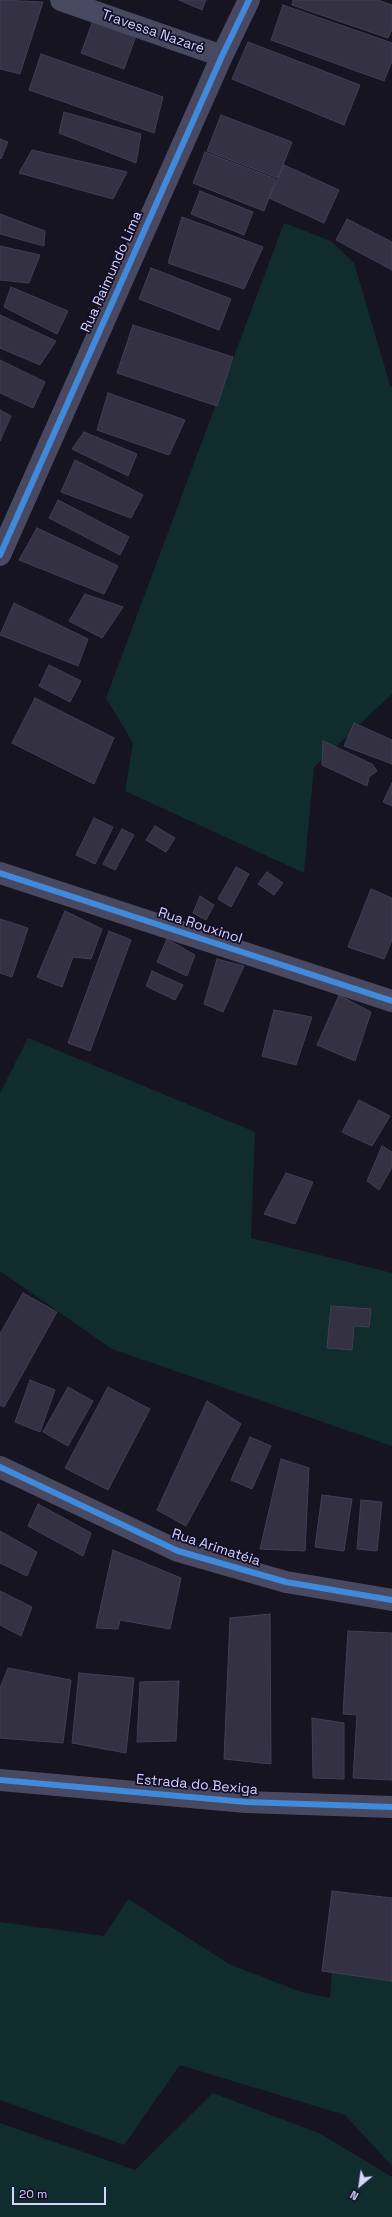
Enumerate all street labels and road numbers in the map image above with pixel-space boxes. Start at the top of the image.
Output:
street label: Travessa Nazaré [99,7,207,57]
street label: Rua Raimundo Lima [78,209,146,335]
street label: Rua Rouxinol [156,904,244,948]
street label: Rua Arimatéia [170,1526,262,1570]
street label: Estrada do Bexiga [135,1771,259,1799]

